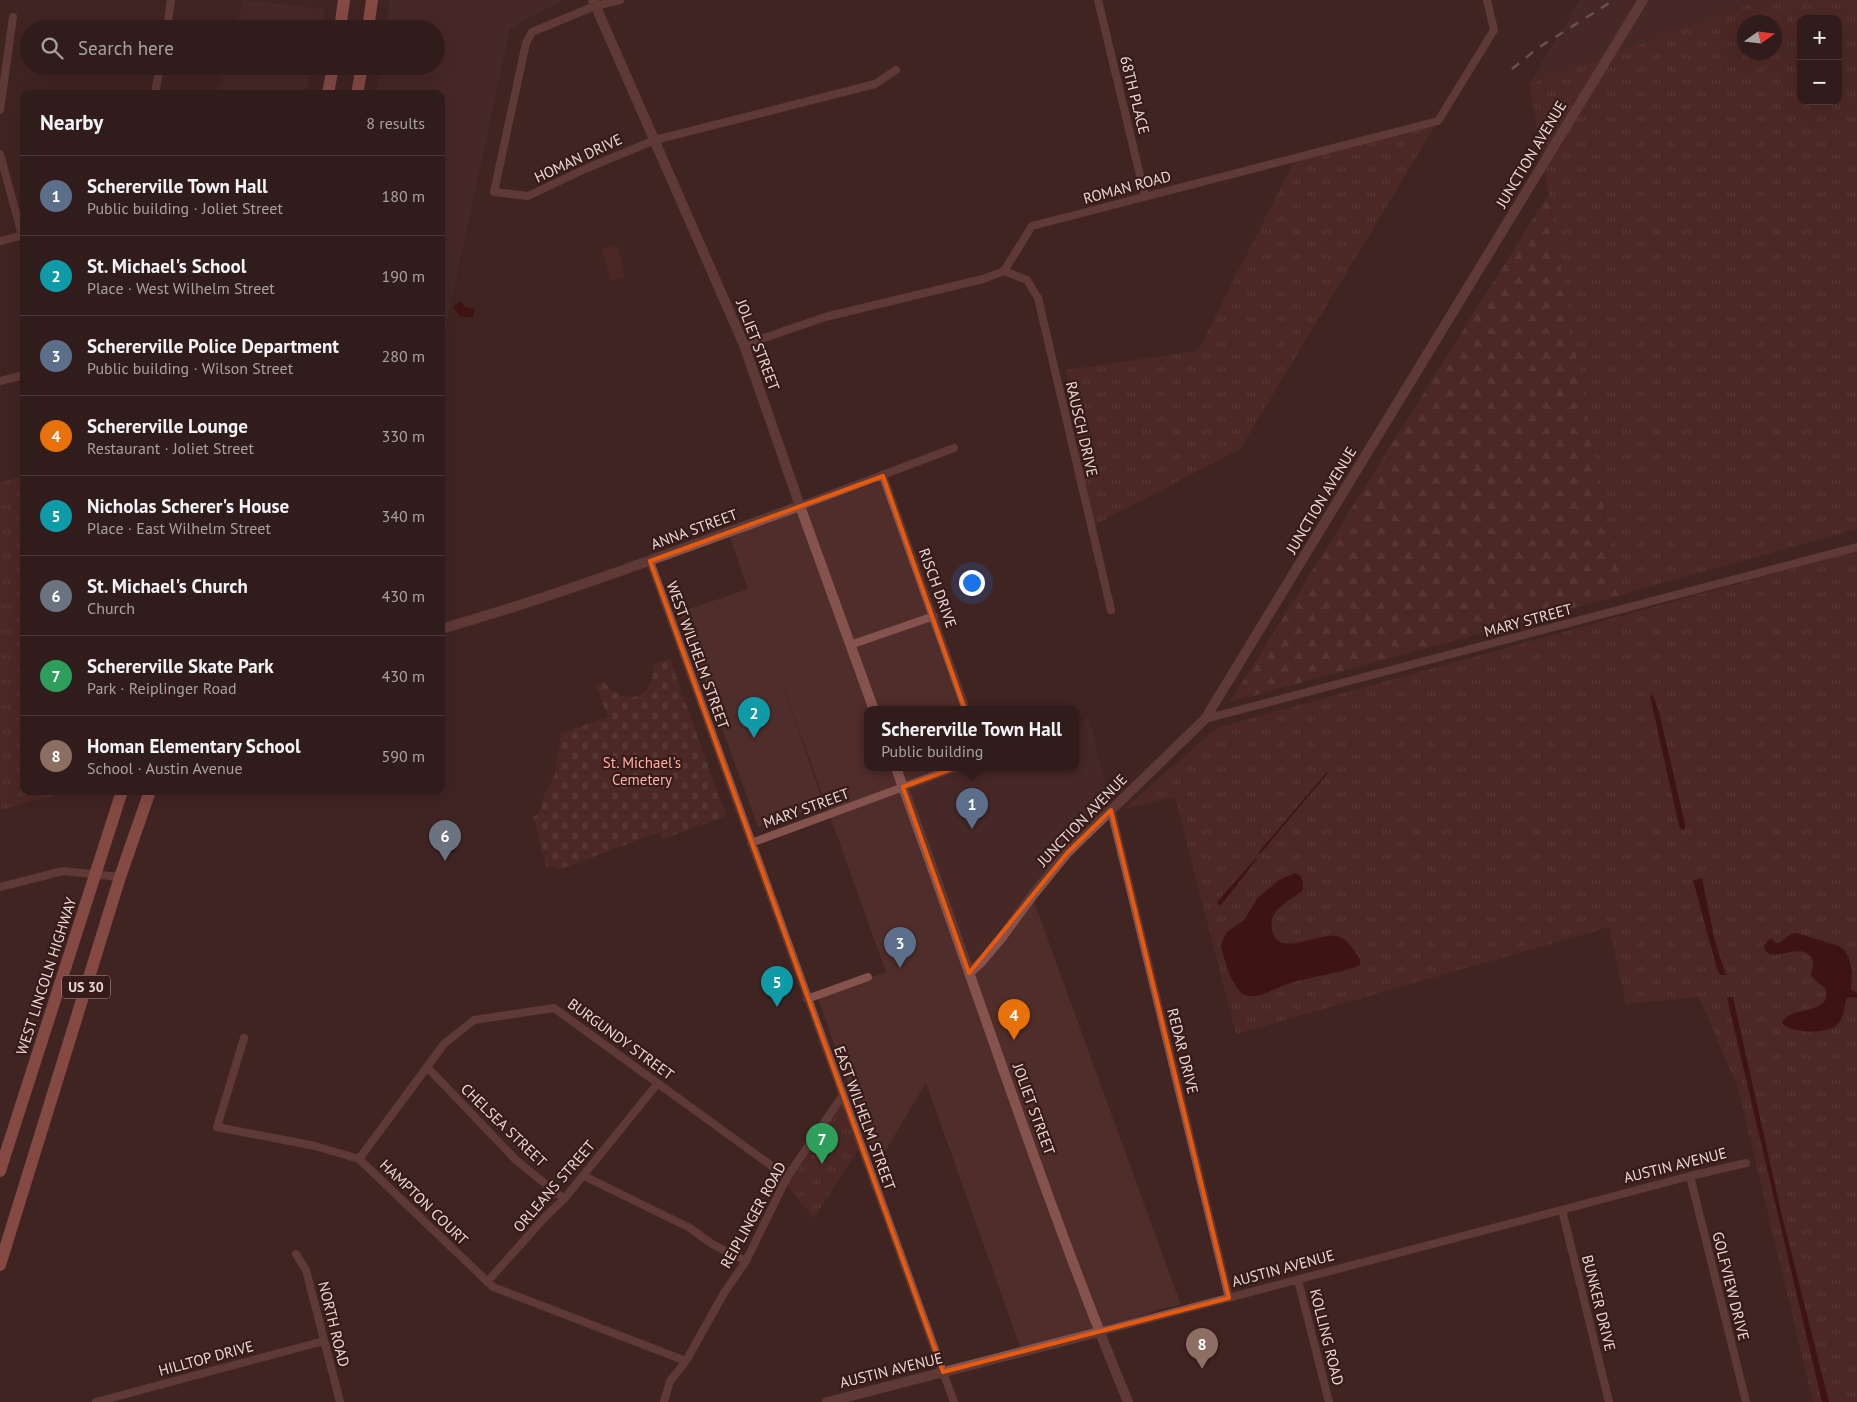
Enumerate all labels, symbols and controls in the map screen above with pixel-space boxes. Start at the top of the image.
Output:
north arrow [1737,15,1782,60]
map controls [1797,15,1842,105]
button: + [1797,15,1842,60]
search box [20,20,445,75]
icon: search [38,34,66,62]
text: Search here [78,36,174,60]
street label: 68TH PLACE [1116,54,1154,136]
button: − [1797,60,1842,105]
street label: JUNCTION AVENUE [1491,97,1570,212]
text: Nearby [40,109,103,136]
text: 8 results [366,113,425,133]
street label: HOMAN DRIVE [531,129,625,187]
street label: ROMAN ROAD [1081,166,1173,208]
text: Schererville Town Hall [87,174,268,198]
text: 1 [51,186,61,206]
text: 180 m [382,186,425,206]
text: Public building · Joliet Street [87,198,283,218]
text: St. Michael's School [87,254,246,278]
text: 2 [51,266,61,286]
text: 190 m [382,266,425,286]
text: Place · West Wilhelm Street [87,278,275,298]
street label: JOLIET STREET [732,296,784,394]
text: Schererville Police Department [87,334,339,358]
text: 3 [51,346,61,366]
text: 280 m [382,346,425,366]
text: Public building · Wilson Street [87,358,293,378]
street label: RAUSCH DRIVE [1062,379,1102,479]
text: Schererville Lounge [87,414,248,438]
text: 4 [51,426,61,446]
text: 330 m [382,426,425,446]
text: Restaurant · Joliet Street [87,438,254,458]
street label: JUNCTION AVENUE [1281,443,1360,558]
text: Nicholas Scherer's House [87,494,289,518]
street label: ANNA STREET [648,504,741,553]
text: 5 [51,506,61,526]
text: 340 m [382,506,425,526]
text: Place · East Wilhelm Street [87,518,271,538]
street label: RISCH DRIVE [915,545,961,631]
your location [959,570,985,596]
text: St. Michael's Church [87,574,248,598]
street label: WEST WILHELM STREET [662,579,734,732]
text: 6 [51,586,61,606]
text: 430 m [382,586,425,606]
text: Church [87,598,135,618]
street label: MARY STREET [1482,599,1575,641]
text: Schererville Skate Park [87,654,274,678]
text: 7 [51,666,61,686]
text: 430 m [382,666,425,686]
text: Park · Reiplinger Road [87,678,237,698]
pin: 2 [738,697,770,738]
popup [864,706,1079,771]
text: Schererville Town Hall [881,717,1062,741]
text: Homan Elementary School [87,734,301,758]
text: Public building [881,741,983,761]
text: 8 [51,746,61,766]
text: 590 m [382,746,425,766]
park label: St. Michael's Cemetery [603,753,681,789]
text: School · Austin Avenue [87,758,243,778]
street label: JUNCTION AVENUE [1032,770,1131,871]
street label: MARY STREET [760,783,852,832]
pin: 1 [956,788,988,829]
pin: 6 [429,820,461,861]
street label: WEST LINCOLN HIGHWAY [12,894,81,1057]
pin: 3 [884,927,916,968]
pin: 5 [761,966,793,1007]
road number: US 30 [62,976,110,999]
street label: BURGUNDY STREET [564,994,678,1084]
pin: 4 [998,999,1030,1040]
street label: REDAR DRIVE [1163,1006,1203,1096]
street label: EAST WILHELM STREET [830,1043,900,1193]
street label: JOLIET STREET [1008,1060,1060,1158]
street label: CHELSEA STREET [457,1079,551,1171]
pin: 7 [806,1123,838,1164]
street label: ORLEANS STREET [509,1136,599,1236]
street label: AUSTIN AVENUE [1622,1143,1728,1187]
street label: HAMPTON COURT [376,1155,473,1249]
street label: REIPLINGER ROAD [716,1158,790,1272]
street label: GOLFVIEW DRIVE [1708,1230,1754,1342]
street label: AUSTIN AVENUE [1230,1245,1336,1291]
street label: BUNKER DRIVE [1578,1253,1620,1353]
street label: NORTH ROAD [314,1279,354,1369]
street label: KOLLING ROAD [1306,1287,1348,1387]
pin: 8 [1186,1328,1218,1369]
street label: HILLTOP DRIVE [156,1336,256,1380]
street label: AUSTIN AVENUE [838,1348,944,1392]

